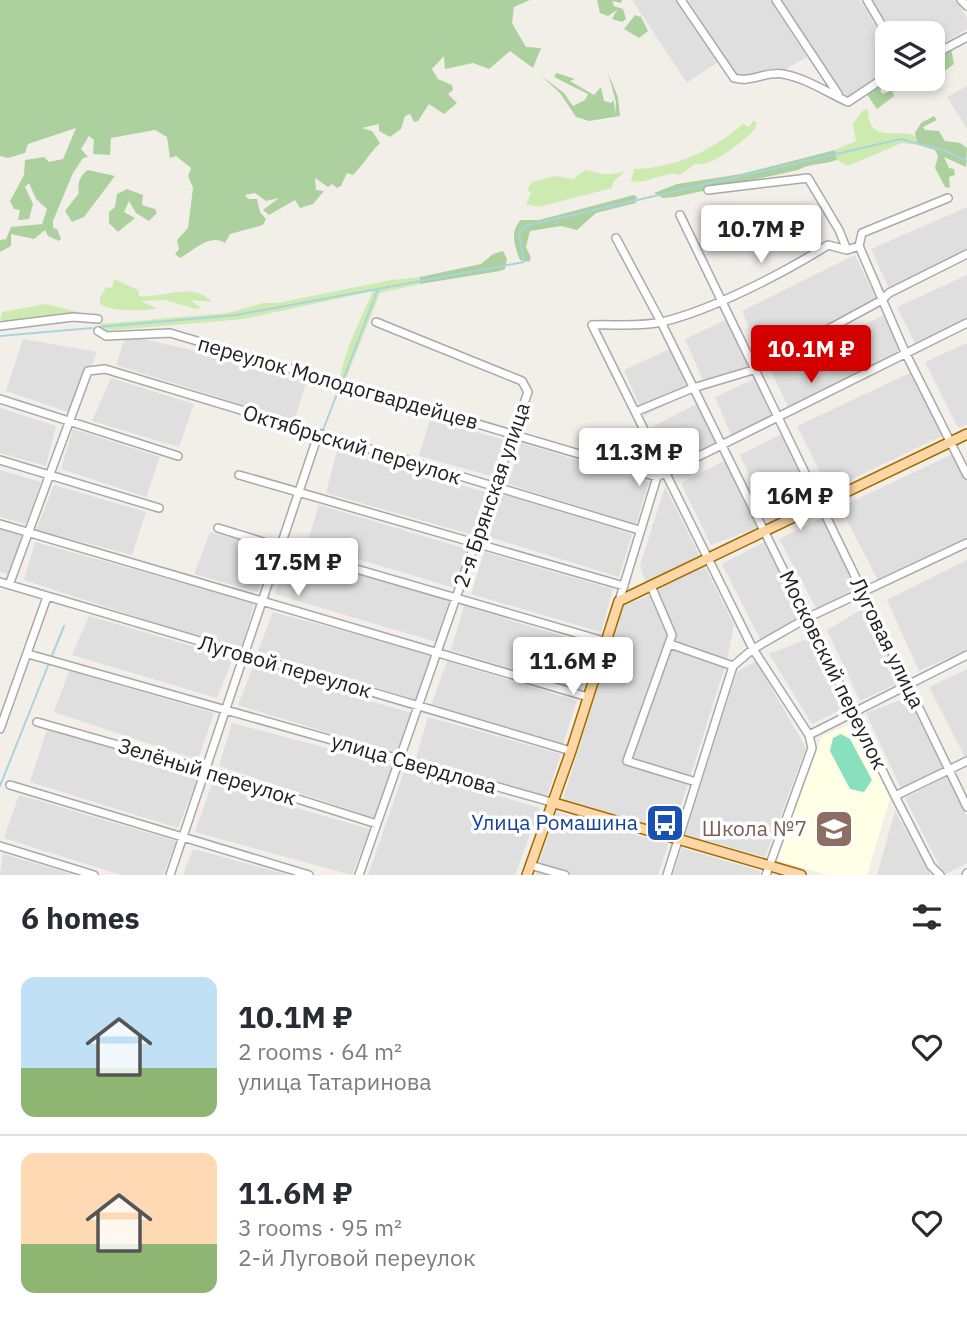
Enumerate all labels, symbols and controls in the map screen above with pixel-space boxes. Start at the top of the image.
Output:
map controls [875,21,945,91]
button: layers [875,21,945,91]
pin: 10.7M ₽ [696,205,826,265]
text: 10.7M ₽ [717,213,805,243]
pin: 10.1M ₽ [746,326,876,385]
street label: переулок Молодогвардейцев [195,329,482,436]
text: 10.1M ₽ [767,333,855,363]
street label: Октябрьский переулок [240,398,465,491]
street label: 2-я Брянская улица [446,399,536,591]
pin: 11.3M ₽ [574,428,704,488]
text: 11.3M ₽ [595,436,683,466]
pin: 16M ₽ [751,472,849,532]
text: 16M ₽ [766,480,834,510]
pin: 17.5M ₽ [233,538,363,598]
text: 17.5M ₽ [254,546,342,576]
street label: Московский переулок [773,565,894,774]
street label: Луговая улица [844,572,932,713]
street label: Луговой переулок [196,628,375,704]
pin: 11.6M ₽ [508,638,638,697]
text: 11.6M ₽ [529,645,617,675]
street label: улица Свердлова [328,726,500,800]
street label: Зелёный переулок [115,731,300,811]
bus stop icon: Улица Ромашина [644,802,686,844]
place label: Улица Ромашина [471,808,638,836]
school or university icon: Школа №7 [813,808,855,850]
place label: Школа №7 [702,814,807,842]
text: 6 homes [21,898,140,937]
icon: filters [908,898,946,936]
text: 10.1M ₽ [238,997,353,1036]
icon: home [77,1005,161,1089]
icon: heart [908,1028,946,1066]
text: 2 rooms · 64 m² [238,1036,402,1066]
text: улица Татаринова [238,1066,432,1096]
text: 11.6M ₽ [238,1173,353,1212]
icon: home [77,1181,161,1265]
icon: heart [908,1204,946,1242]
text: 3 rooms · 95 m² [238,1212,402,1242]
text: 2-й Луговой переулок [238,1242,476,1272]

